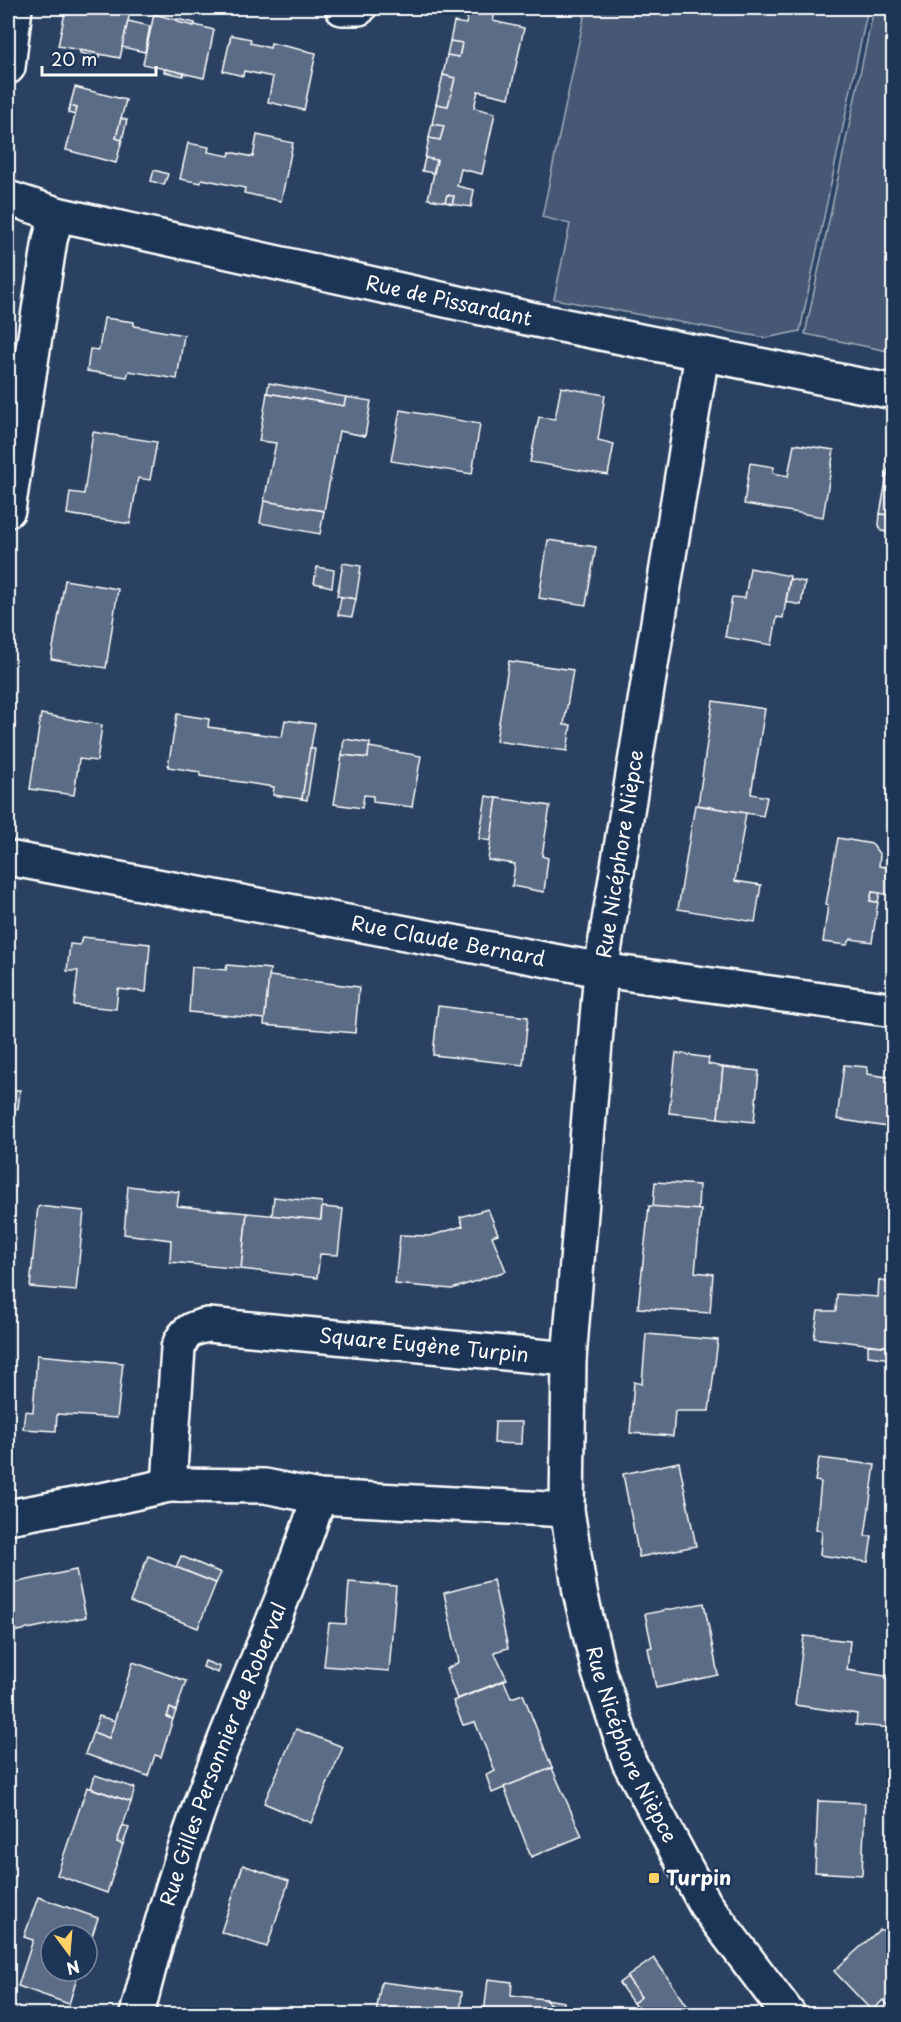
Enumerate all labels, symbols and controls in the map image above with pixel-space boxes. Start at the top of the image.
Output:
scale bar [42,39,156,77]
text: 20 m [51,45,97,72]
street label: Rue de Pissardant [363,267,535,333]
street label: Rue Nicéphore Nièpce [588,748,650,960]
street label: Rue Claude Bernard [349,907,548,973]
street label: Square Eugène Turpin [318,1320,530,1369]
street label: Rue Gilles Personnier de Roberval [152,1598,293,1909]
street label: Rue Nicéphore Nièpce [579,1643,685,1848]
place label: Turpin [666,1862,731,1892]
marker: Turpin [647,1871,661,1885]
north arrow [39,1923,99,1983]
text: N [64,1955,83,1982]

